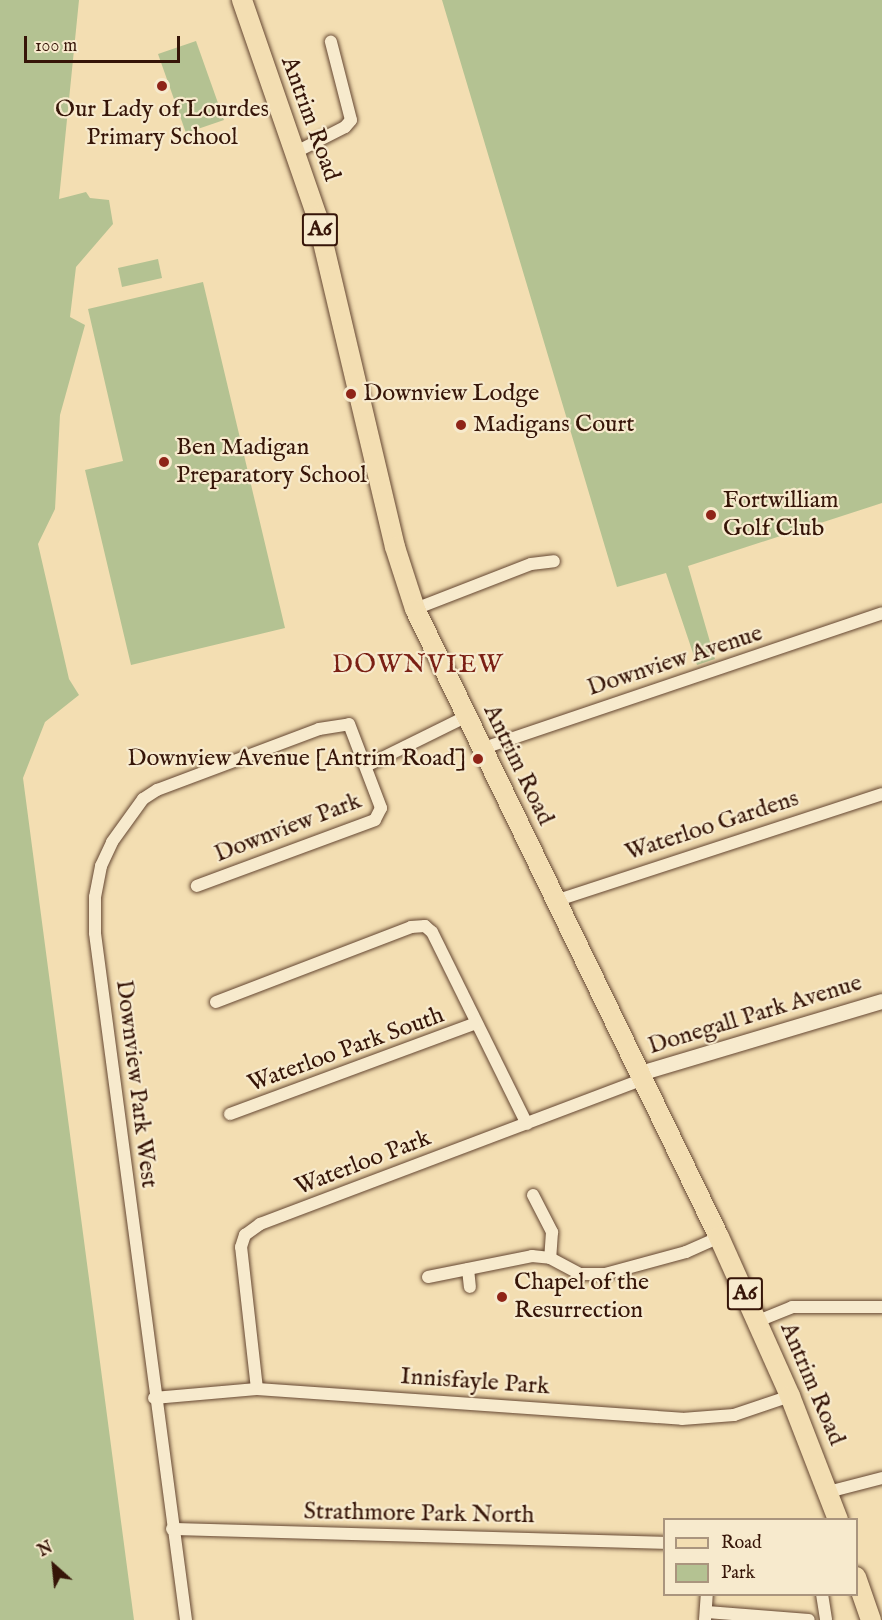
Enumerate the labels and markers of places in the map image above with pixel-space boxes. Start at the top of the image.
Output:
marker: Our Lady of Lourdes Primary School [155,79,169,93]
place label: Our Lady of Lourdes Primary School [55,96,269,152]
place label: Downview Lodge [363,380,539,408]
marker: Downview Lodge [344,387,358,401]
place label: Madigans Court [473,411,635,439]
marker: Madigans Court [454,418,468,432]
place label: Ben Madigan Preparatory School [176,434,367,490]
marker: Ben Madigan Preparatory School [157,455,171,469]
place label: Fortwilliam Golf Club [723,487,839,543]
marker: Fortwilliam Golf Club [704,508,718,522]
place label: Downview Avenue [Antrim Road] [127,745,466,773]
marker: Downview Avenue [Antrim Road] [471,752,485,766]
place label: Chapel of the Resurrection [514,1269,649,1325]
marker: Chapel of the Resurrection [495,1290,509,1304]

